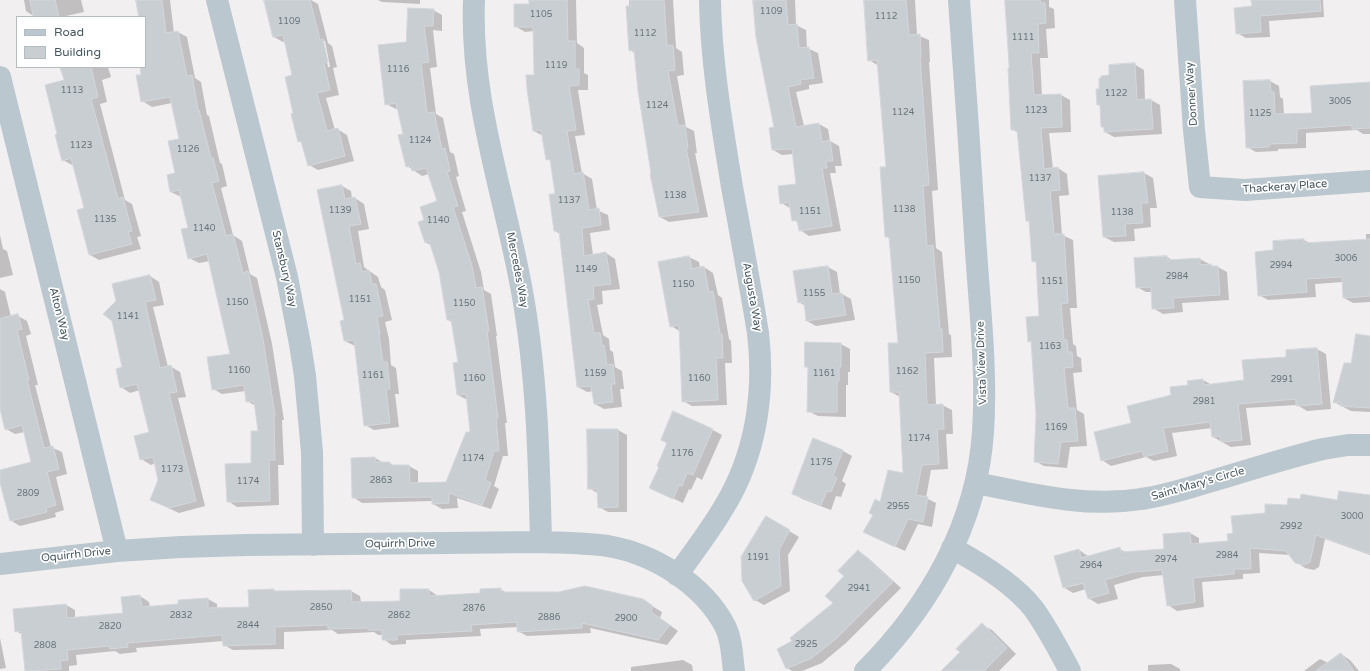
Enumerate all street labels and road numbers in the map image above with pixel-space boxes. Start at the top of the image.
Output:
street label: Donner Way [1183,62,1201,126]
street label: Thackeray Place [1242,177,1328,197]
street label: Stansbury Way [269,229,299,309]
street label: Mercedes Way [503,231,531,309]
street label: Augusta Way [739,262,765,332]
street label: Alton Way [46,286,72,342]
street label: Vista View Drive [974,321,990,405]
street label: Saint Mary's Circle [1150,464,1246,504]
street label: Oquirrh Drive [365,537,435,551]
street label: Oquirrh Drive [40,545,112,565]

